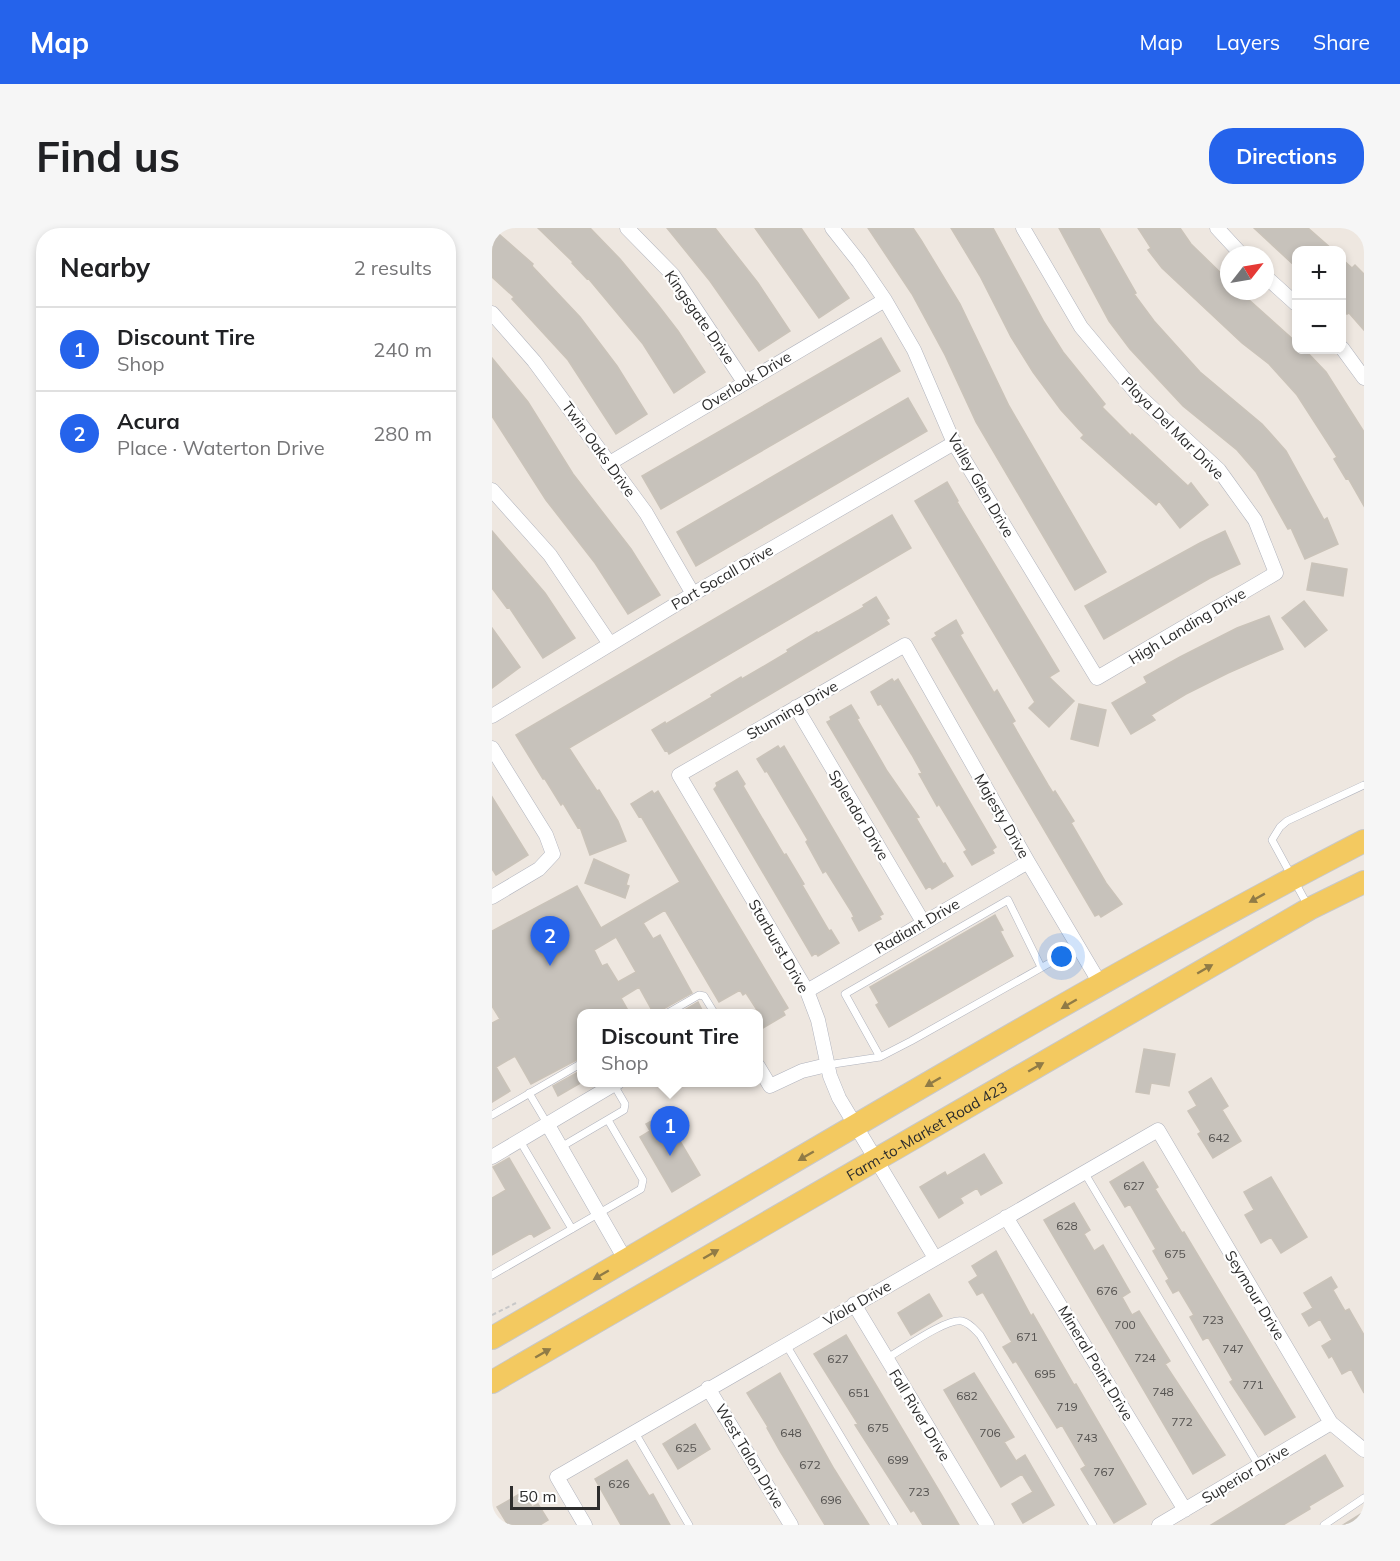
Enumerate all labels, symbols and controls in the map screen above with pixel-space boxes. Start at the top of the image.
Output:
text: Map [30,25,89,60]
text: Map [1140,29,1183,55]
text: Layers [1216,29,1280,55]
text: Share [1313,29,1370,55]
button: Directions [1209,128,1364,184]
text: Find us [36,130,180,183]
north arrow [1220,246,1274,300]
map controls [1292,246,1346,354]
button: + [1292,246,1346,300]
text: Nearby [60,251,150,284]
text: 2 results [354,255,432,280]
street label: Kingsgate Drive [661,267,739,367]
button: − [1292,300,1346,354]
text: Discount Tire [117,323,255,351]
text: 1 [74,337,86,362]
text: 240 m [373,337,432,362]
street label: Overlook Drive [698,347,794,415]
text: Shop [117,351,165,376]
street label: Playa Del Mar Drive [1118,373,1228,483]
street label: Twin Oaks Drive [558,398,640,500]
text: Acura [117,407,180,435]
text: 2 [74,421,86,446]
text: 280 m [373,421,432,446]
street label: Valley Glen Drive [943,429,1019,541]
text: Place · Waterton Drive [117,435,325,460]
street label: Port Socall Drive [668,540,776,614]
street label: High Landing Drive [1125,584,1249,668]
street label: Stunning Drive [743,676,841,744]
street label: Splendor Drive [825,766,893,864]
street label: Majesty Drive [970,770,1034,862]
one-way arrow [1248,893,1265,903]
street label: Radiant Drive [871,894,963,958]
street label: Starburst Drive [745,896,813,996]
pin: 2 [530,916,570,966]
your location [1047,942,1076,971]
one-way arrow [1197,964,1214,974]
one-way arrow [1060,999,1077,1009]
popup [577,1009,763,1087]
text: Discount Tire [601,1022,739,1050]
text: Shop [601,1050,649,1075]
one-way arrow [1028,1061,1044,1072]
one-way arrow [925,1076,942,1086]
street label: Farm-to-Market Road 423 [843,1077,1010,1184]
pin: 1 [650,1106,690,1156]
house number: 642 [1208,1130,1230,1145]
one-way arrow [797,1151,814,1161]
house number: 627 [1123,1178,1145,1193]
house number: 628 [1056,1218,1078,1233]
house number: 675 [1164,1246,1186,1261]
street label: Seymour Drive [1221,1247,1289,1343]
one-way arrow [703,1249,719,1260]
one-way arrow [593,1270,609,1281]
street label: Viola Drive [820,1276,894,1330]
house number: 676 [1096,1283,1118,1298]
street label: Mineral Point Drive [1054,1302,1138,1424]
house number: 723 [1202,1312,1224,1327]
house number: 700 [1114,1317,1136,1332]
house number: 671 [1016,1329,1038,1344]
house number: 747 [1222,1341,1244,1356]
one-way arrow [535,1347,551,1358]
house number: 724 [1134,1350,1156,1365]
house number: 627 [827,1351,849,1366]
street label: Fall River Drive [885,1366,955,1464]
house number: 695 [1034,1366,1056,1381]
house number: 771 [1242,1377,1264,1392]
house number: 748 [1152,1384,1174,1399]
house number: 651 [848,1385,870,1400]
house number: 682 [956,1388,978,1403]
house number: 719 [1056,1399,1078,1414]
street label: West Talon Drive [711,1400,789,1512]
house number: 772 [1171,1414,1193,1429]
house number: 675 [867,1420,889,1435]
house number: 648 [780,1425,802,1440]
house number: 706 [979,1425,1001,1440]
house number: 743 [1076,1430,1098,1445]
house number: 625 [675,1440,697,1455]
street label: Superior Drive [1198,1441,1292,1507]
house number: 699 [887,1452,909,1467]
house number: 672 [799,1457,821,1472]
house number: 767 [1093,1464,1115,1479]
house number: 626 [608,1476,630,1491]
scale bar [510,1483,600,1510]
house number: 723 [908,1484,930,1499]
text: 50 m [519,1486,556,1506]
house number: 696 [820,1492,842,1507]

